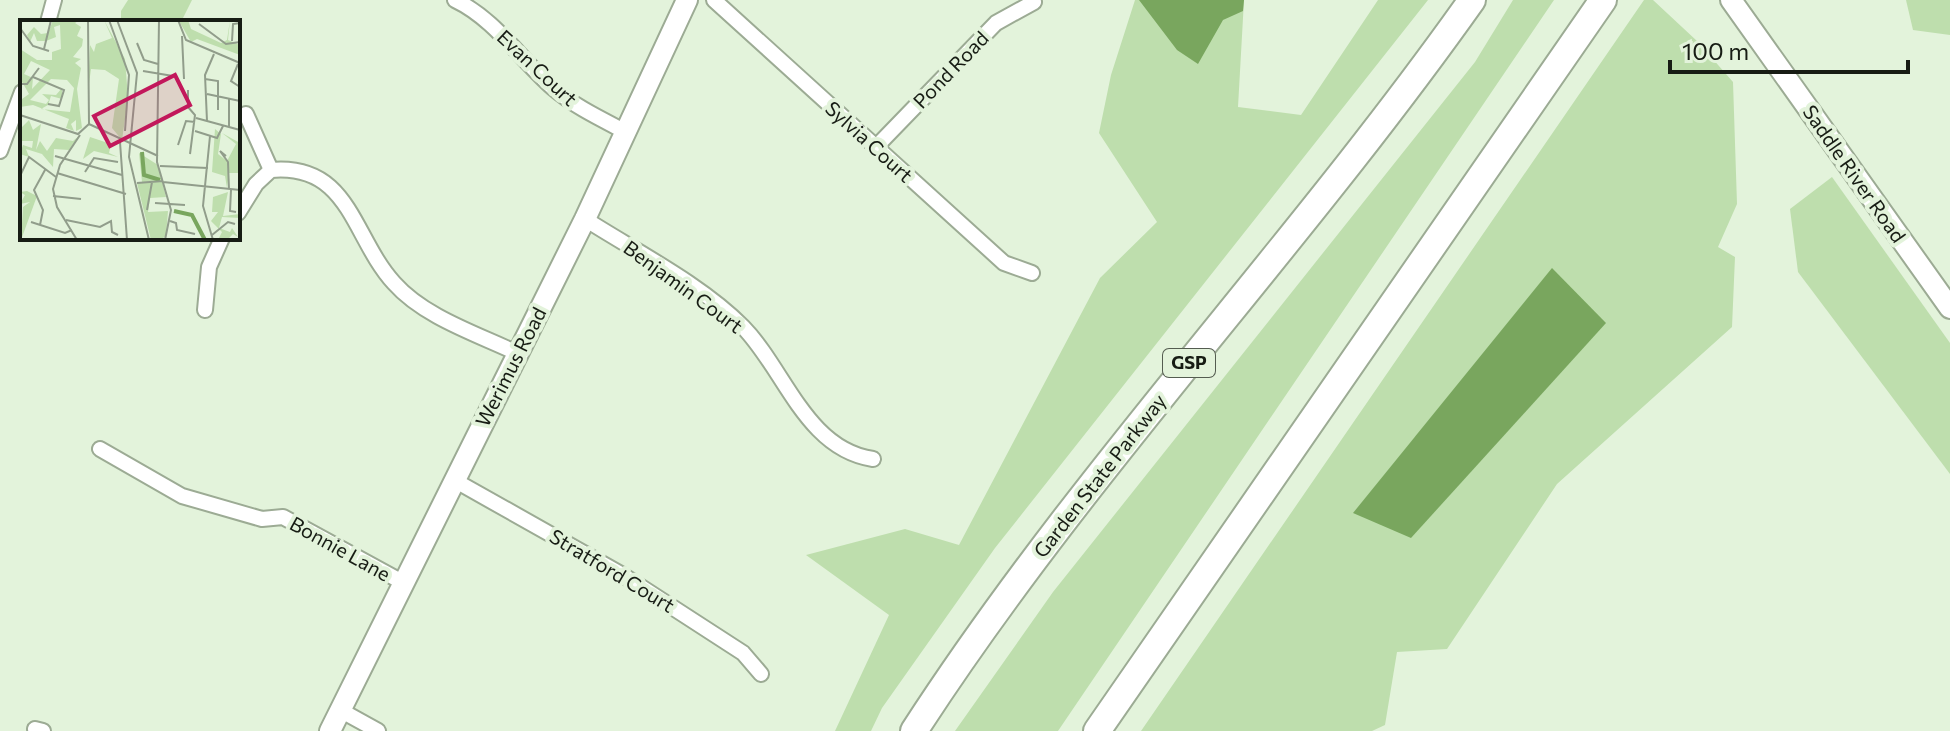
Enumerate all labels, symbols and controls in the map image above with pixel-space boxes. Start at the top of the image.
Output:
inset map [20,20,240,240]
street label: Evan Court [493,24,583,110]
scale bar [1670,24,1908,74]
street label: Pond Road [908,26,993,113]
text: 100 m [1682,36,1749,65]
street label: Sylvia Court [821,96,918,187]
street label: Saddle River Road [1798,100,1911,247]
street label: Benjamin Court [619,235,748,337]
street label: Werimus Road [470,303,551,430]
road number: GSP [1163,349,1215,377]
street label: Garden State Parkway [1028,389,1171,562]
street label: Bonnie Lane [286,511,395,586]
street label: Stratford Court [546,523,679,617]

